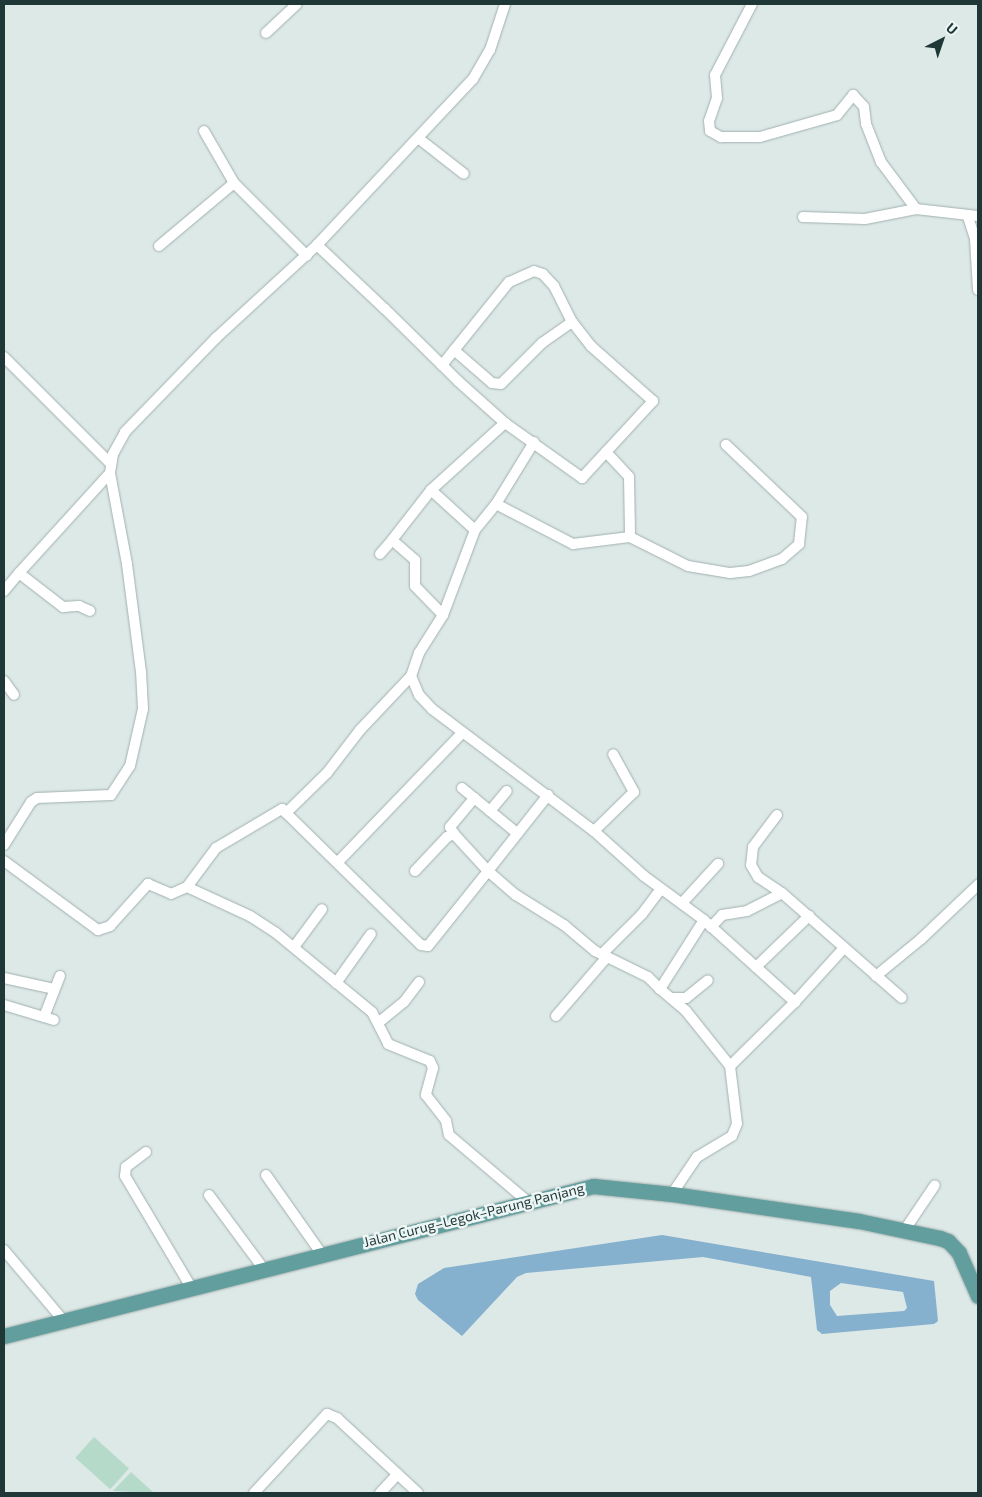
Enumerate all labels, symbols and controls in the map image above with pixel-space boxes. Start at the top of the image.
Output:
north arrow [917,15,967,65]
text: U [943,19,961,38]
street label: Jalan Curug–Legok–Parung Panjang [362,1179,586,1251]

